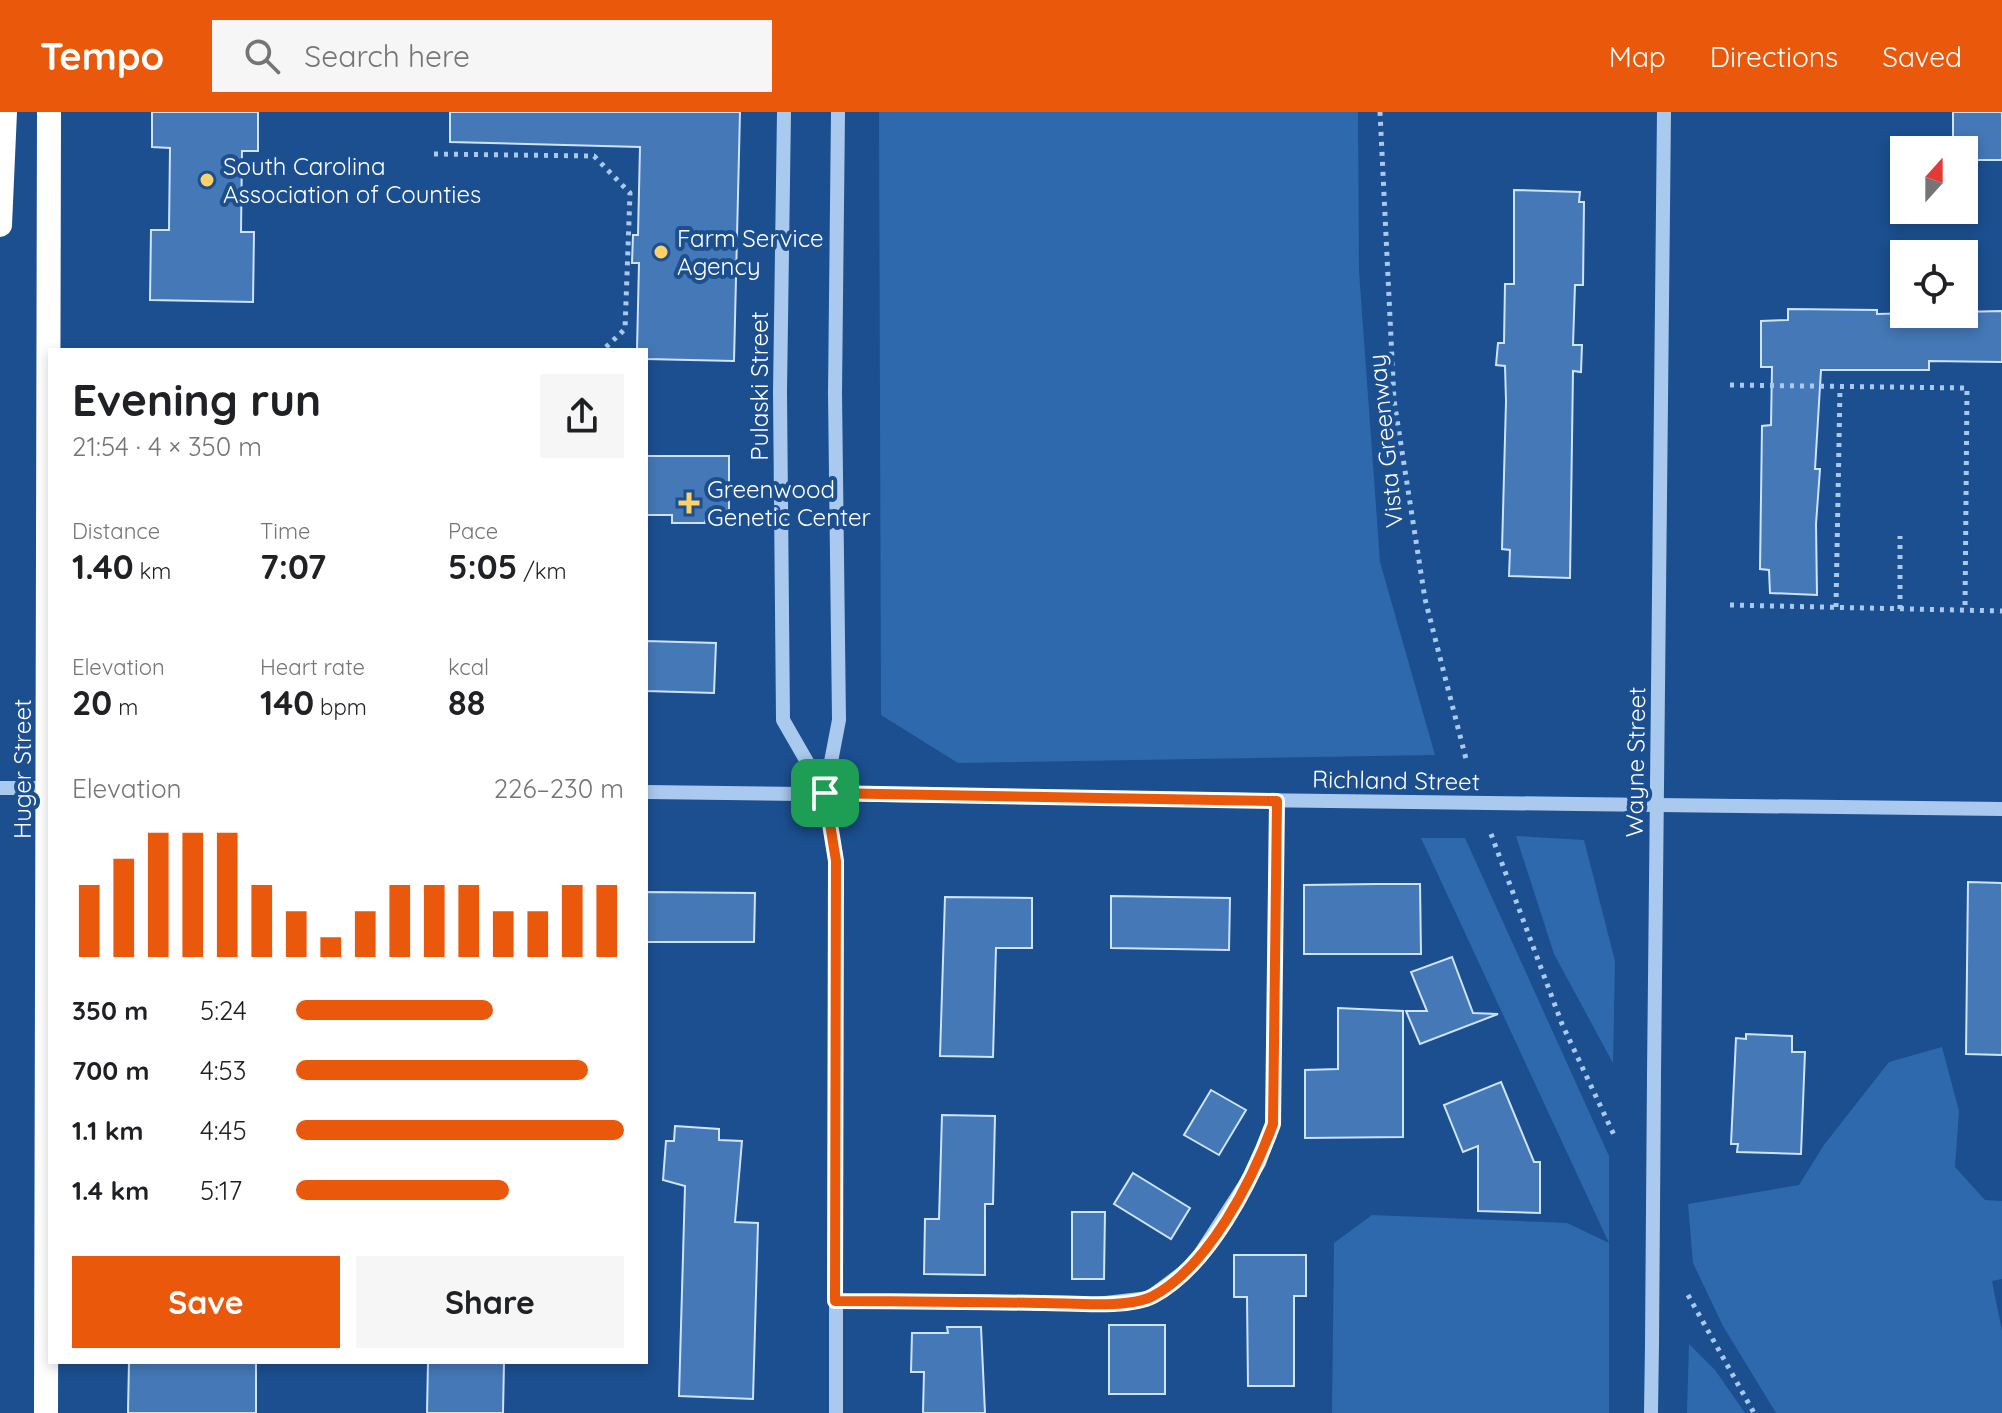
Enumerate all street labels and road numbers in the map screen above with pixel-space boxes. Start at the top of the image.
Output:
street label: Pulaski Street [744,311,774,461]
street label: Vista Greenway [1361,353,1409,529]
street label: Wayne Street [1619,686,1651,838]
street label: Huger Street [7,699,37,839]
street label: Richland Street [1312,764,1480,796]

